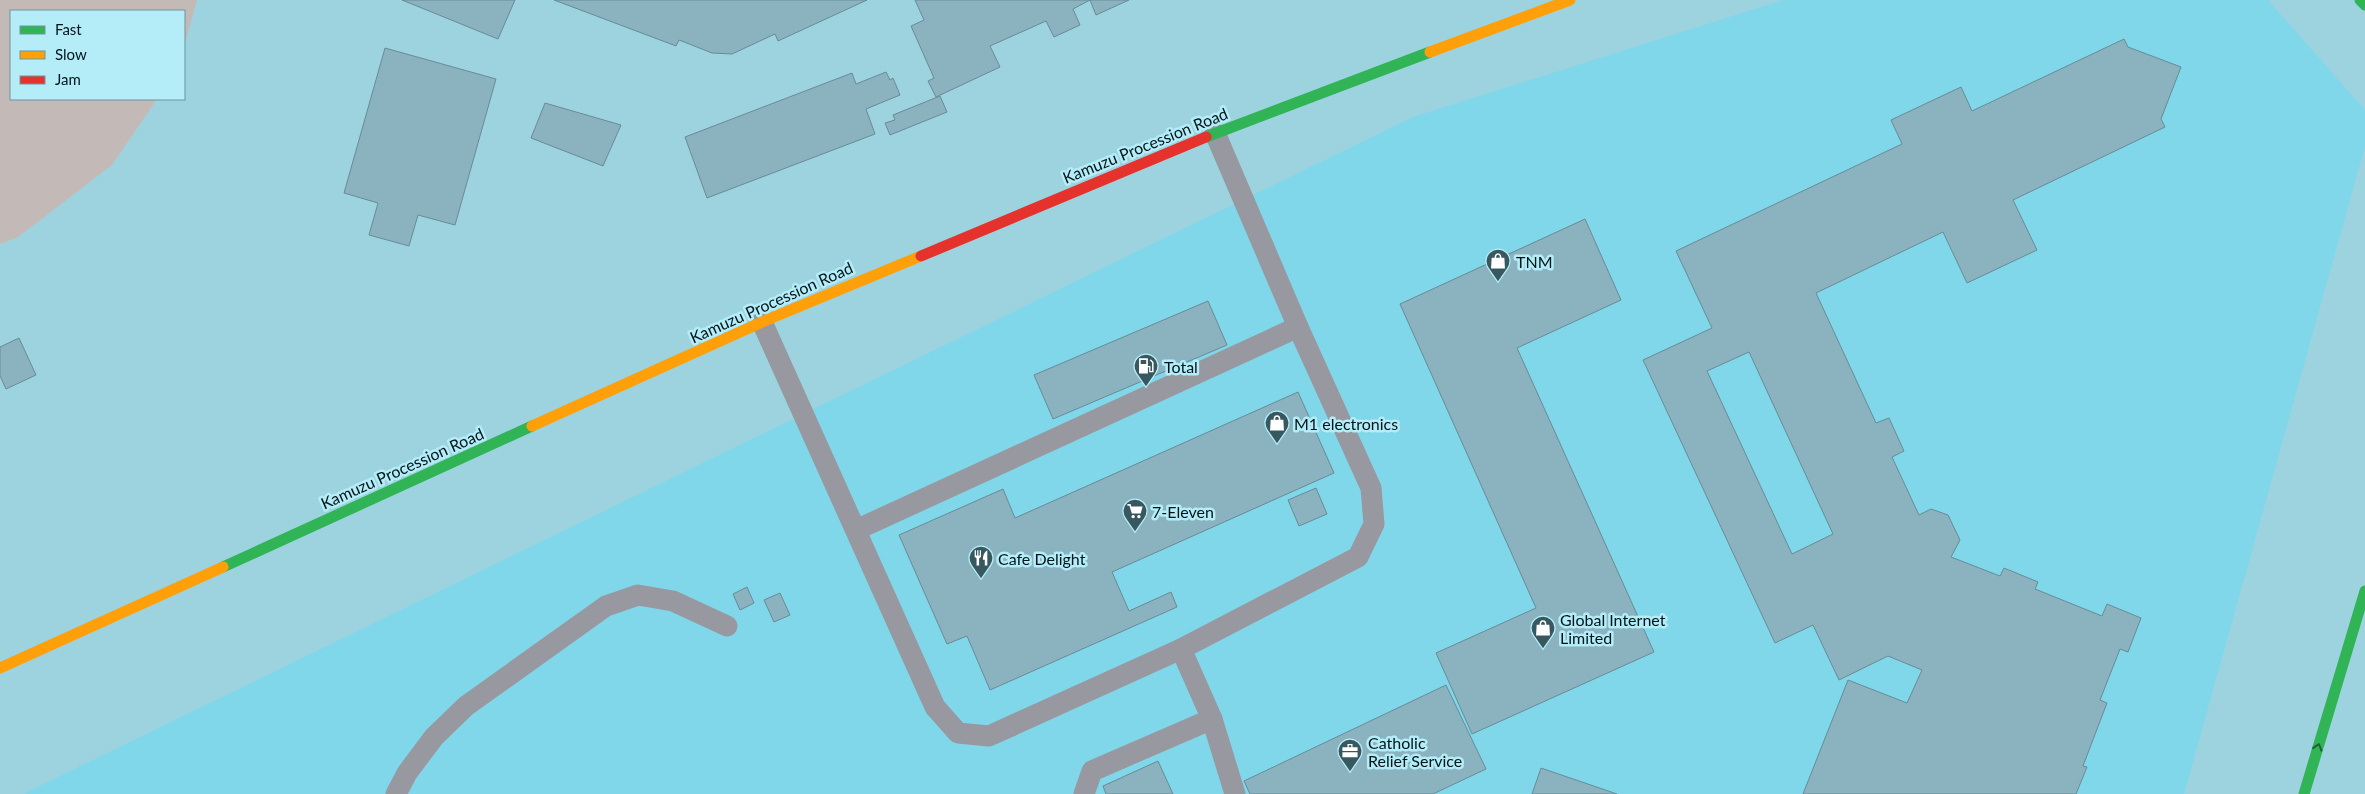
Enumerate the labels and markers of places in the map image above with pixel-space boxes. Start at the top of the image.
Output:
shop icon: TNM [1485,248,1511,282]
place label: TNM [1516,252,1553,271]
fuel station icon: Total [1133,353,1159,387]
place label: Total [1164,357,1198,376]
shop icon: M1 electronics [1264,410,1290,444]
place label: M1 electronics [1294,414,1398,433]
supermarket icon: 7-Eleven [1122,498,1148,532]
place label: 7-Eleven [1152,502,1214,521]
restaurant icon: Cafe Delight [968,545,994,579]
place label: Cafe Delight [998,549,1086,568]
place label: Global Internet Limited [1560,610,1666,647]
shop icon: Global Internet Limited [1530,615,1556,649]
place label: Catholic Relief Service [1368,733,1462,770]
office icon: Catholic Relief Service [1337,738,1363,772]

